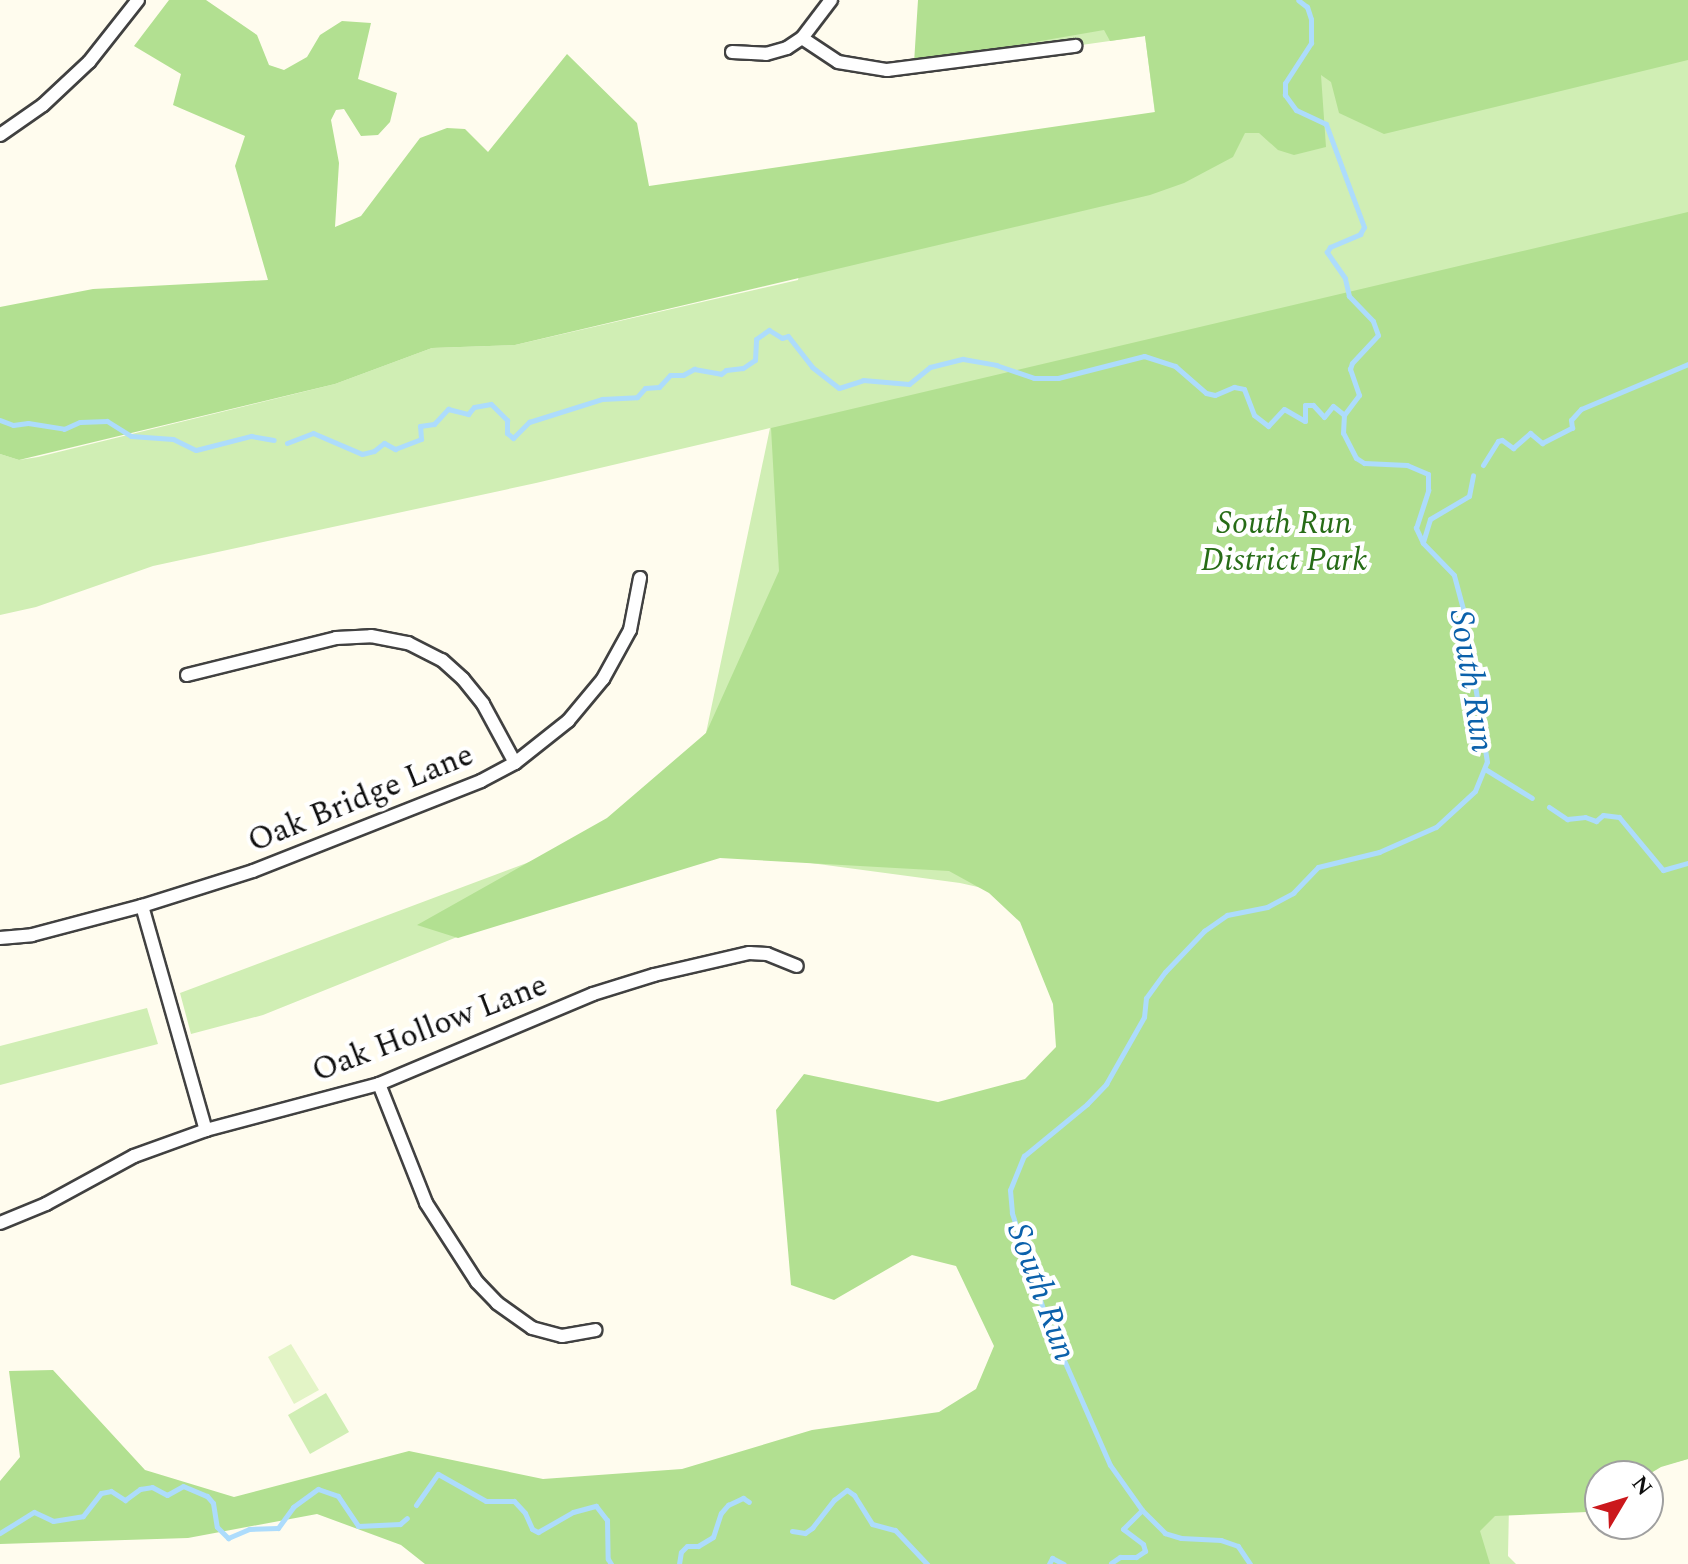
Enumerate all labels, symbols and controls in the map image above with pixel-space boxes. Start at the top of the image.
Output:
park label: South Run District Park [1201,506,1367,581]
water label: South Run [1440,607,1502,755]
street label: Oak Bridge Lane [243,736,479,862]
street label: Oak Hollow Lane [307,967,553,1091]
water label: South Run [997,1218,1085,1366]
north arrow [1584,1460,1664,1540]
text: N [1623,1469,1660,1503]

